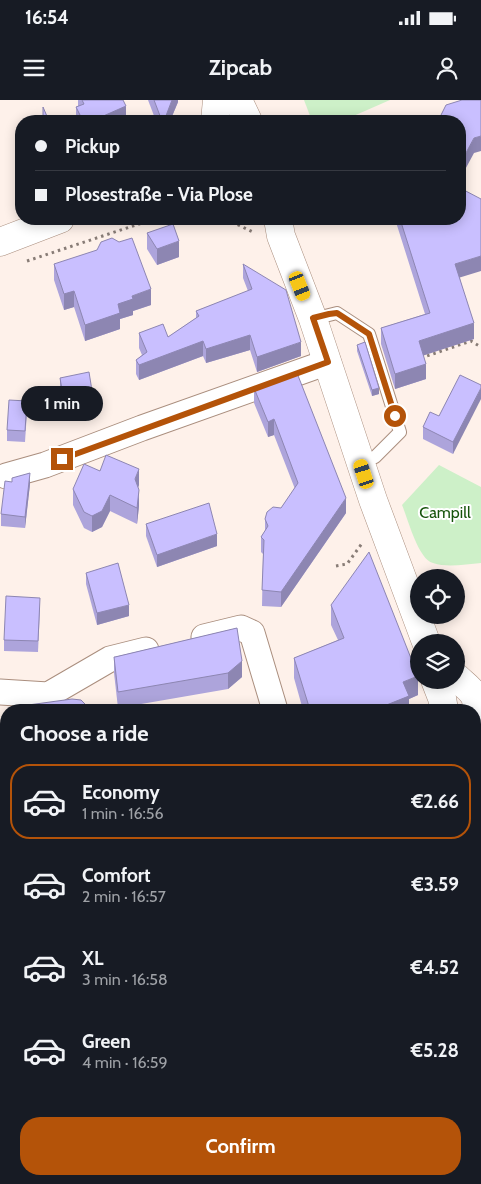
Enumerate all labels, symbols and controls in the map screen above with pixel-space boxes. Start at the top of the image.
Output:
text: 16:54 [25,6,69,29]
icon: menu [20,54,48,82]
text: Zipcab [209,54,272,81]
icon: person [433,54,461,82]
text: Pickup [65,135,120,158]
text: Plosestraße - Via Plose [65,183,253,206]
car [287,269,312,303]
callout: 1 min [21,386,103,422]
text: 1 min [44,394,80,413]
route start [384,405,406,427]
route end [51,448,73,470]
car [352,457,375,491]
park label: Campill [419,503,471,522]
map controls [410,569,465,689]
button: locate [410,569,465,624]
button: layers [410,634,465,689]
text: Choose a ride [20,720,149,747]
icon: car [22,779,67,824]
text: Economy [82,781,160,804]
text: €2.66 [411,790,459,813]
text: 1 min · 16:56 [82,804,164,823]
icon: car [22,862,67,907]
text: Comfort [82,864,151,887]
text: €3.59 [411,873,459,896]
text: 2 min · 16:57 [82,887,166,906]
icon: car [22,945,67,990]
text: XL [82,947,103,970]
text: €4.52 [411,956,459,979]
text: 3 min · 16:58 [82,970,168,989]
icon: car [22,1028,67,1073]
text: Green [82,1030,131,1053]
text: €5.28 [411,1039,459,1062]
text: 4 min · 16:59 [82,1053,168,1072]
button: Confirm [20,1117,461,1175]

